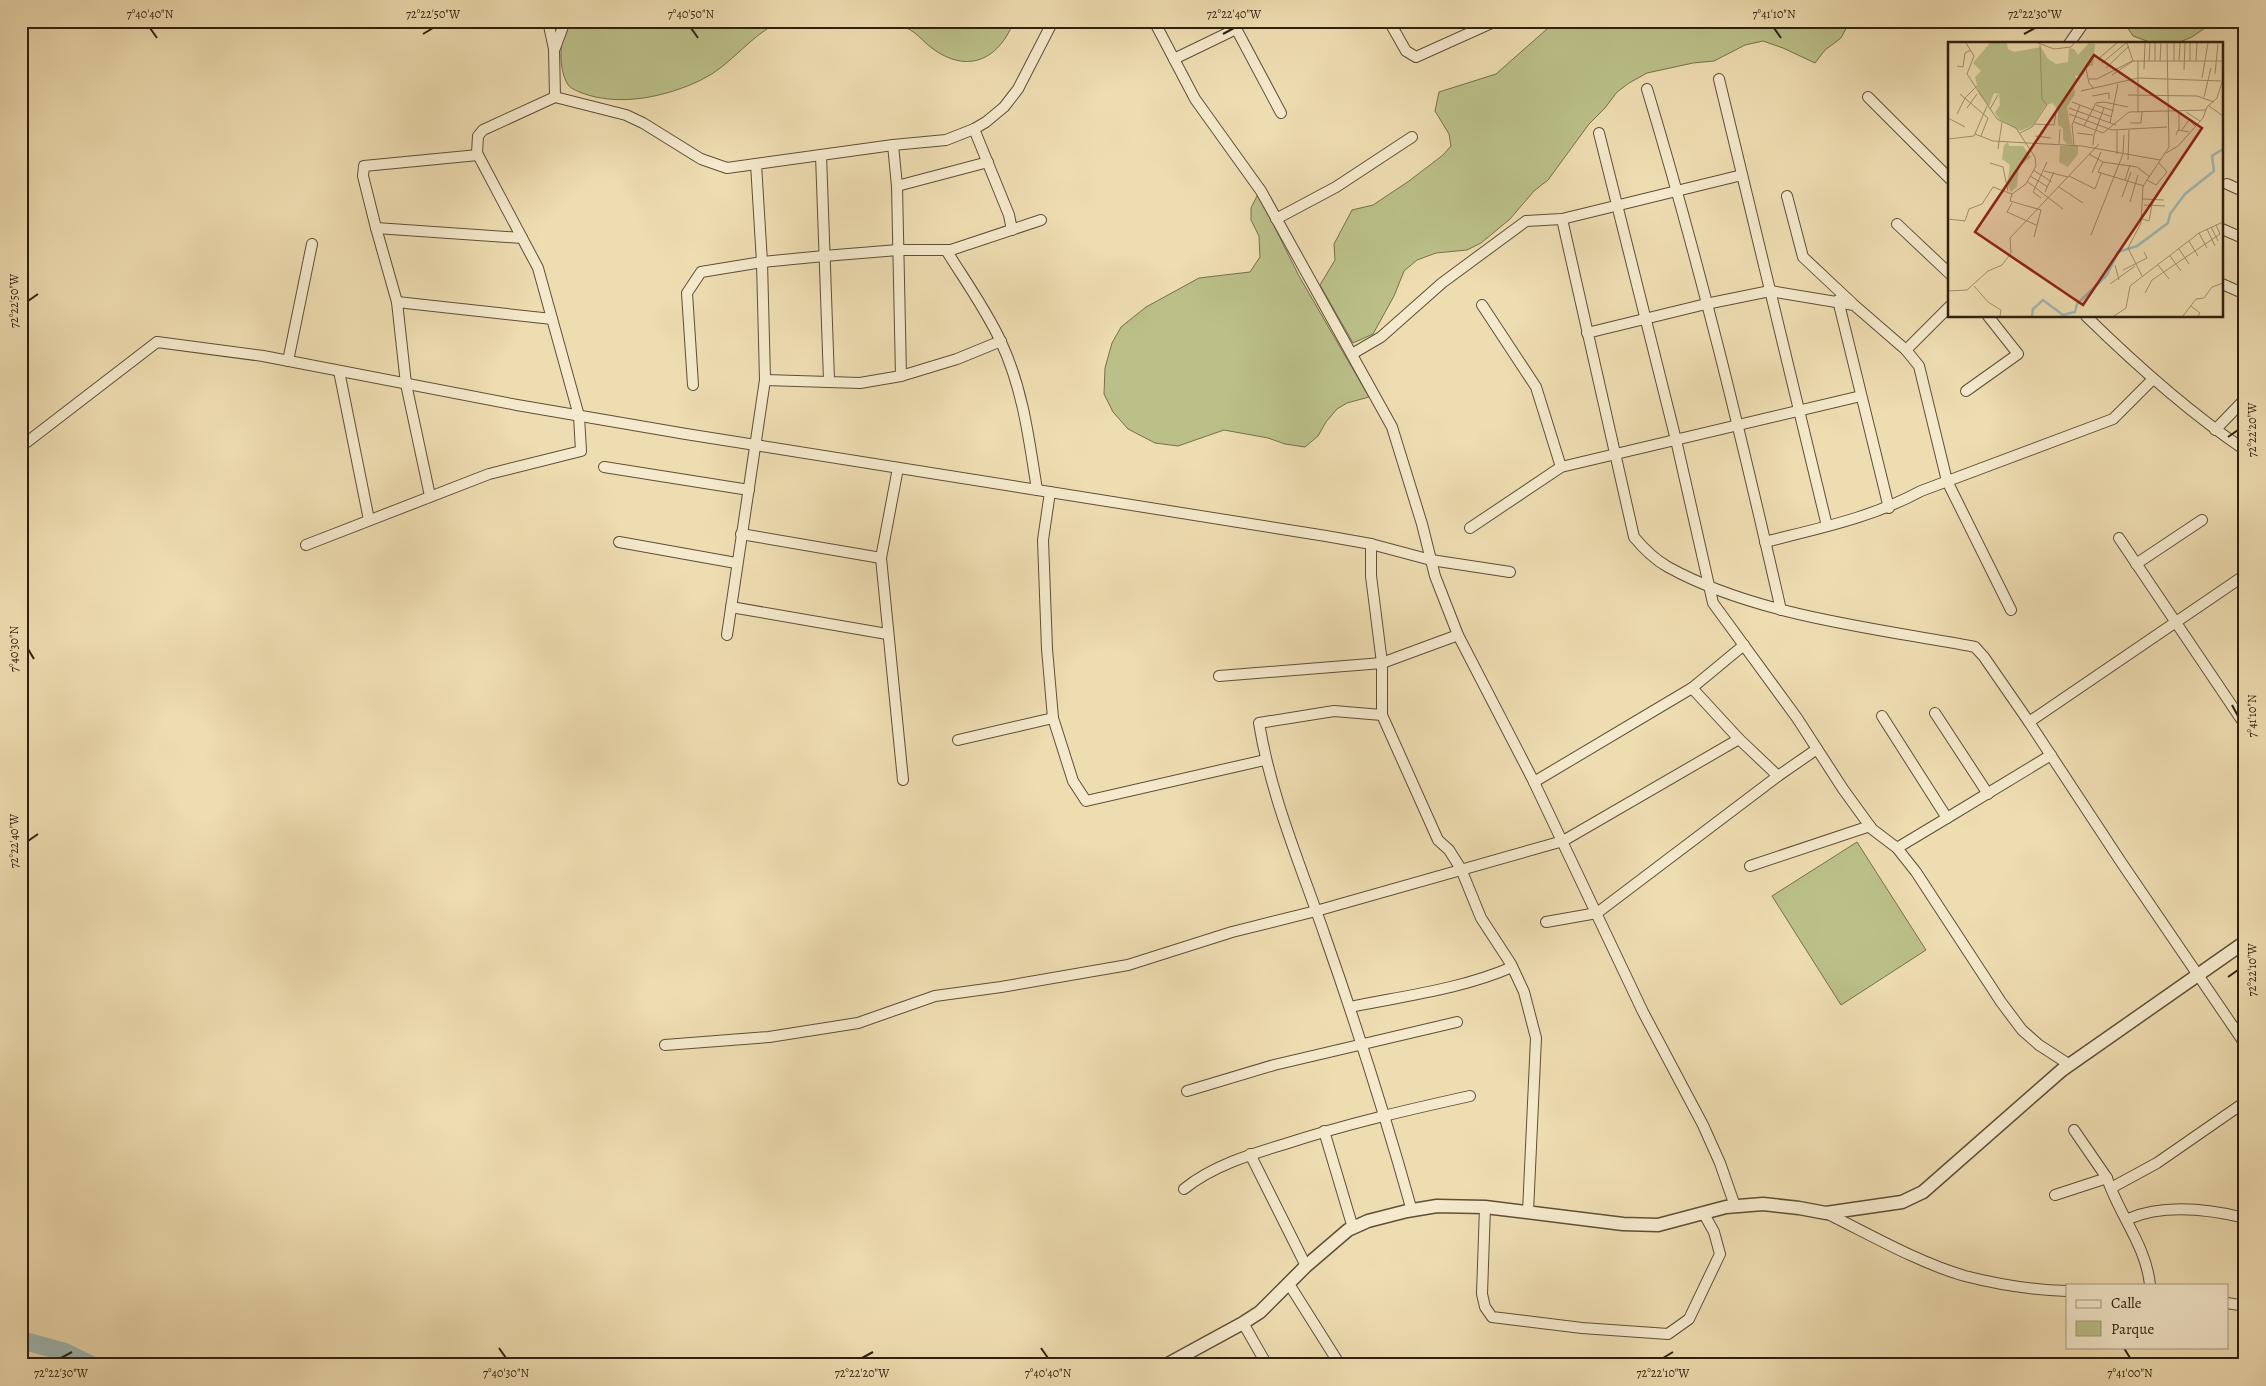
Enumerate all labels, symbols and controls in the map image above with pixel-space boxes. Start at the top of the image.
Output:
text: 7°40'40"N [127,6,174,22]
text: 72°22'50"W [406,6,461,22]
text: 7°40'50"N [668,6,715,22]
text: 72°22'40"W [1207,6,1262,22]
text: 7°41'10"N [1752,6,1796,22]
text: 72°22'30"W [2008,6,2063,22]
inset map [1948,42,2224,318]
text: 72°22'50"W [6,273,22,328]
text: 72°22'20"W [2244,402,2260,457]
text: 7°40'30"N [6,626,22,672]
text: 7°41'10"N [2244,694,2260,738]
text: 72°22'40"W [6,813,22,868]
text: 72°22'10"W [2244,943,2260,997]
legend [2066,1284,2228,1348]
text: Calle [2111,1293,2142,1313]
text: Parque [2111,1319,2154,1339]
text: 72°22'30"W [34,1365,89,1381]
text: 7°40'30"N [483,1365,529,1381]
text: 72°22'20"W [835,1365,890,1381]
text: 7°40'40"N [1025,1365,1072,1381]
text: 72°22'10"W [1636,1365,1690,1381]
text: 7°41'00"N [2107,1365,2153,1381]

